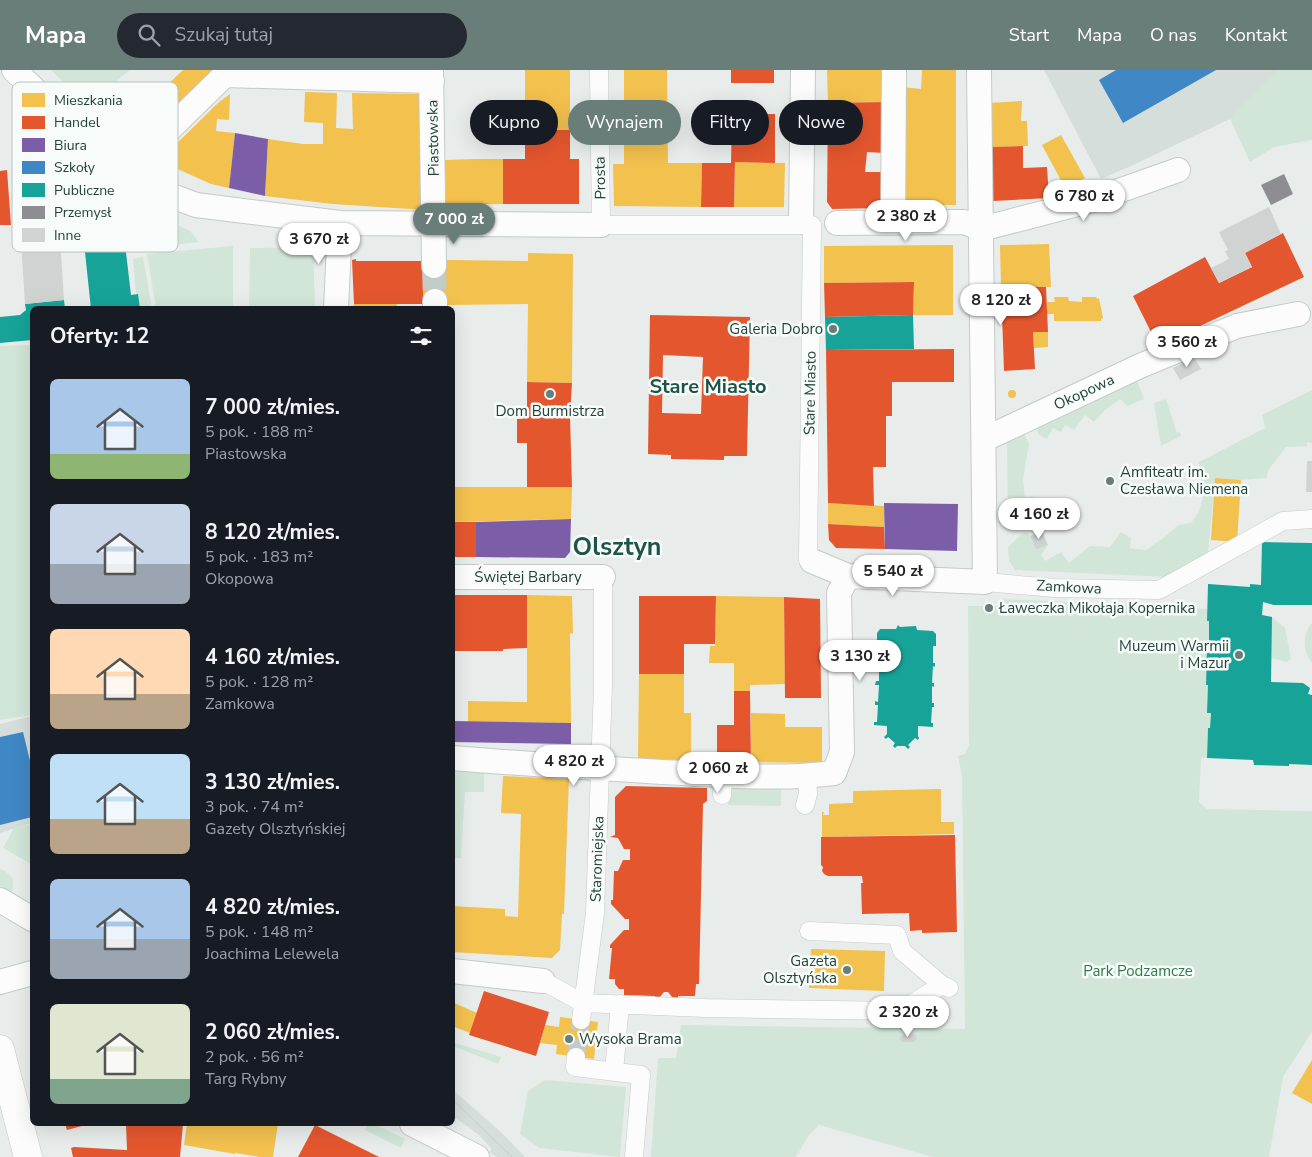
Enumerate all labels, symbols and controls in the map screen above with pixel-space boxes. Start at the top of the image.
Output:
search box [117,13,467,58]
text: Mapa [25,19,87,51]
icon: search [135,21,163,49]
text: Szukaj tutaj [175,22,273,48]
text: Start [1009,23,1049,47]
text: Mapa [1077,23,1122,47]
text: O nas [1150,23,1197,47]
text: Kontakt [1225,23,1287,47]
legend [12,82,178,252]
text: Mieszkania [54,91,123,110]
street label: Piastowska [422,100,444,176]
chip: Kupno [470,100,558,145]
chip: Wynajem [568,100,681,145]
chip: Filtry [691,100,769,145]
chip: Nowe [779,100,863,145]
text: Handel [54,113,101,132]
text: Biura [54,136,87,155]
street label: Prosta [590,156,610,200]
text: Szkoły [54,158,96,177]
pin: 6 780 zł [1032,180,1136,222]
text: Publiczne [54,181,115,200]
text: 6 780 zł [1054,185,1114,207]
pin: 2 380 zł [854,200,958,242]
pin: 7 000 zł [402,202,506,245]
text: Przemysł [54,203,112,222]
text: 2 380 zł [876,205,936,227]
text: 7 000 zł [424,208,484,230]
pin: 3 670 zł [267,222,371,265]
text: Inne [54,226,81,245]
text: 3 670 zł [289,228,349,250]
pin: 8 120 zł [949,284,1053,326]
text: 8 120 zł [971,289,1031,311]
place label: Galeria Dobro [729,319,823,339]
text: Oferty: 12 [50,322,149,350]
icon: filters [407,322,435,350]
marker: Galeria Dobro [827,323,839,335]
pin: 3 560 zł [1135,326,1239,368]
text: 3 560 zł [1157,331,1217,353]
street label: Stare Miasto [799,351,821,435]
street label: Okopowa [1051,369,1117,415]
district label: Stare Miasto [649,373,767,400]
marker: Dom Burmistrza [544,388,556,400]
text: 7 000 zł/mies. [205,393,340,421]
icon: home [90,399,150,459]
place label: Dom Burmistrza [495,401,605,421]
text: 5 pok. · 188 m² [205,421,313,443]
text: Piastowska [205,443,287,465]
place label: Amfiteatr im. Czesława Niemena [1120,462,1248,499]
marker: Amfiteatr im. Czesława Niemena [1104,475,1116,487]
pin: 4 160 zł [987,498,1091,540]
text: 4 160 zł [1009,503,1069,525]
text: 8 120 zł/mies. [205,518,340,546]
icon: home [90,524,150,584]
district label: Olsztyn [573,530,661,564]
text: 5 pok. · 183 m² [205,546,313,568]
pin: 5 540 zł [841,554,945,597]
text: 5 540 zł [863,560,923,582]
street label: Świętej Barbary [474,566,582,587]
text: Okopowa [205,568,274,590]
street label: Zamkowa [1036,575,1102,599]
place label: Ławeczka Mikołaja Kopernika [998,598,1195,618]
marker: Ławeczka Mikołaja Kopernika [983,602,995,614]
place label: Muzeum Warmii i Mazur [1119,636,1230,673]
pin: 3 130 zł [808,640,912,682]
text: 4 160 zł/mies. [205,643,340,671]
text: 3 130 zł [830,645,890,667]
icon: home [90,649,150,709]
marker: Muzeum Warmii i Mazur [1233,649,1245,661]
text: 5 pok. · 128 m² [205,671,313,693]
text: Zamkowa [205,693,275,715]
pin: 4 820 zł [522,744,626,787]
text: 4 820 zł [544,750,604,772]
pin: 2 060 zł [666,752,770,794]
text: 2 060 zł [688,757,748,779]
text: 3 130 zł/mies. [205,768,340,796]
icon: home [90,774,150,834]
text: 3 pok. · 74 m² [205,796,304,818]
street label: Staromiejska [585,815,609,903]
text: Gazety Olsztyńskiej [205,818,346,840]
text: 4 820 zł/mies. [205,893,340,921]
icon: home [90,899,150,959]
text: 5 pok. · 148 m² [205,921,313,943]
text: Joachima Lelewela [205,943,339,965]
place label: Gazeta Olsztyńska [763,951,837,988]
park label: Park Podzamcze [1083,961,1193,981]
marker: Gazeta Olsztyńska [841,964,853,976]
pin: 2 320 zł [856,996,960,1038]
text: 2 320 zł [878,1001,938,1023]
text: 2 060 zł/mies. [205,1018,340,1046]
icon: home [90,1024,150,1084]
place label: Wysoka Brama [579,1029,682,1049]
marker: Wysoka Brama [563,1033,575,1045]
text: 2 pok. · 56 m² [205,1046,304,1068]
text: Targ Rybny [205,1068,287,1090]

